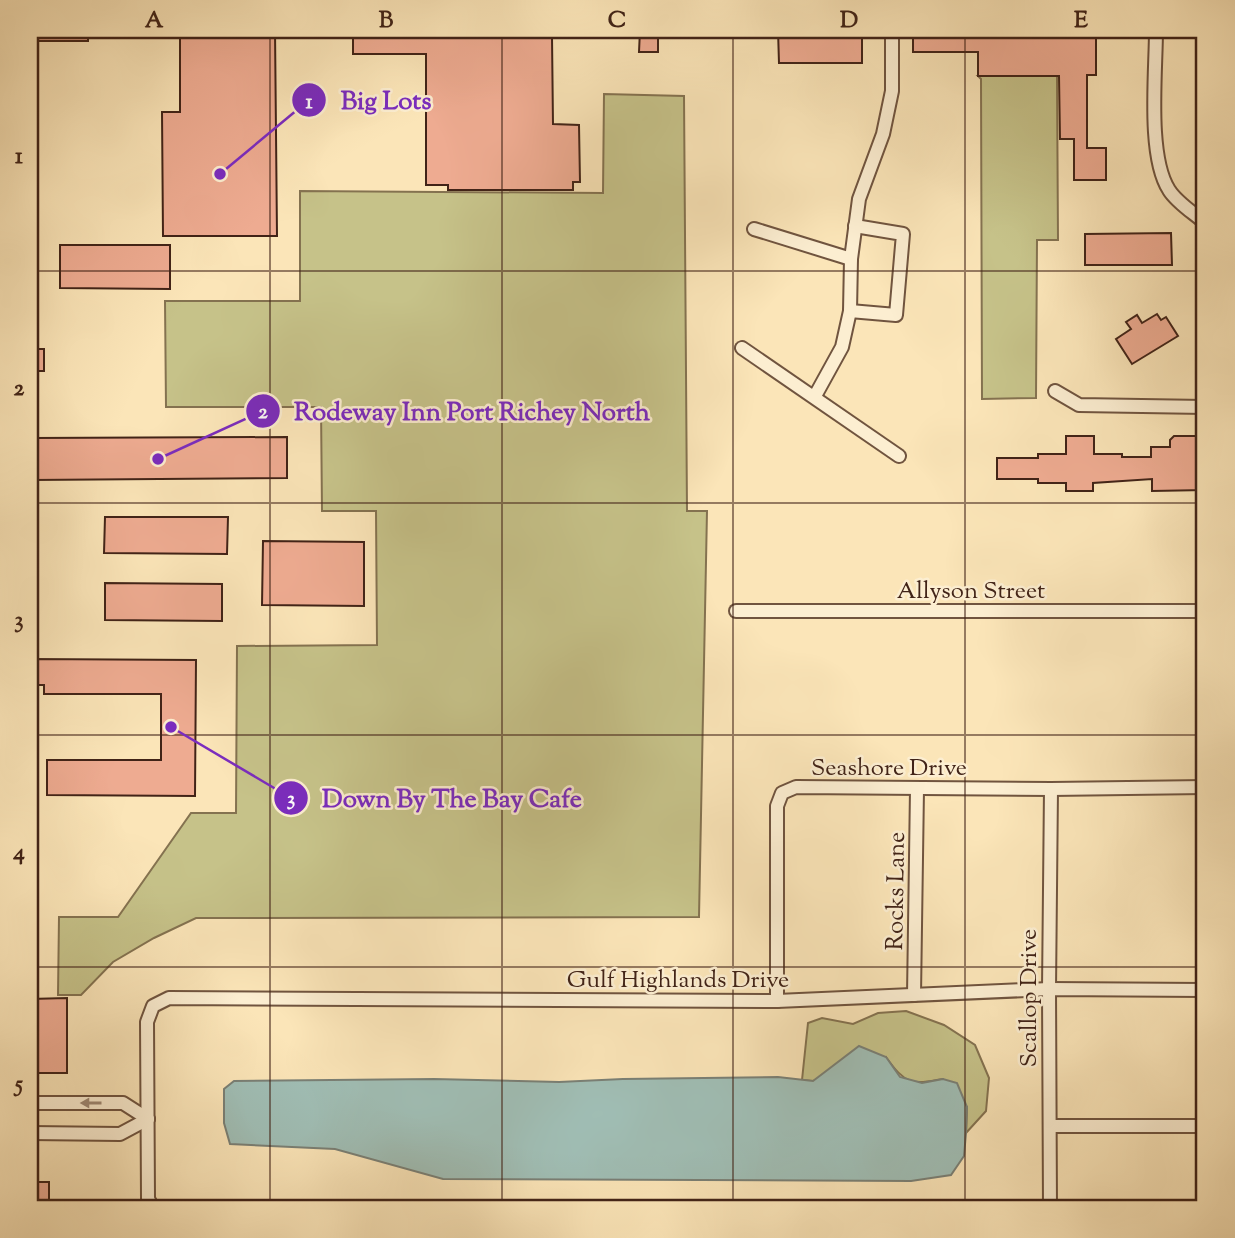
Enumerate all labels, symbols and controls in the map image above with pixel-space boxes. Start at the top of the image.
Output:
text: A [145,5,164,38]
text: B [379,5,394,38]
text: C [608,5,626,38]
text: D [840,5,858,38]
text: E [1074,5,1088,38]
callout: Big Lots [292,77,445,124]
text: Big Lots [341,84,431,121]
text: 1 [305,88,313,118]
text: 1 [15,141,23,174]
text: 2 [14,373,25,406]
callout: Rodeway Inn Port Richey North [245,387,664,434]
text: Rodeway Inn Port Richey North [294,395,651,432]
text: 2 [258,398,268,428]
street label: Allyson Street [897,575,1045,609]
text: 3 [14,605,24,638]
street label: Seashore Drive [811,752,967,786]
callout: Down By The Bay Cafe [273,774,596,821]
text: Down By The Bay Cafe [322,782,582,819]
text: 3 [287,785,295,815]
street label: Rocks Lane [879,831,915,951]
text: 4 [12,837,25,870]
street label: Scallop Drive [1013,929,1047,1067]
street label: Gulf Highlands Drive [567,964,789,998]
text: 5 [13,1069,23,1102]
one-way arrow [80,1097,102,1109]

